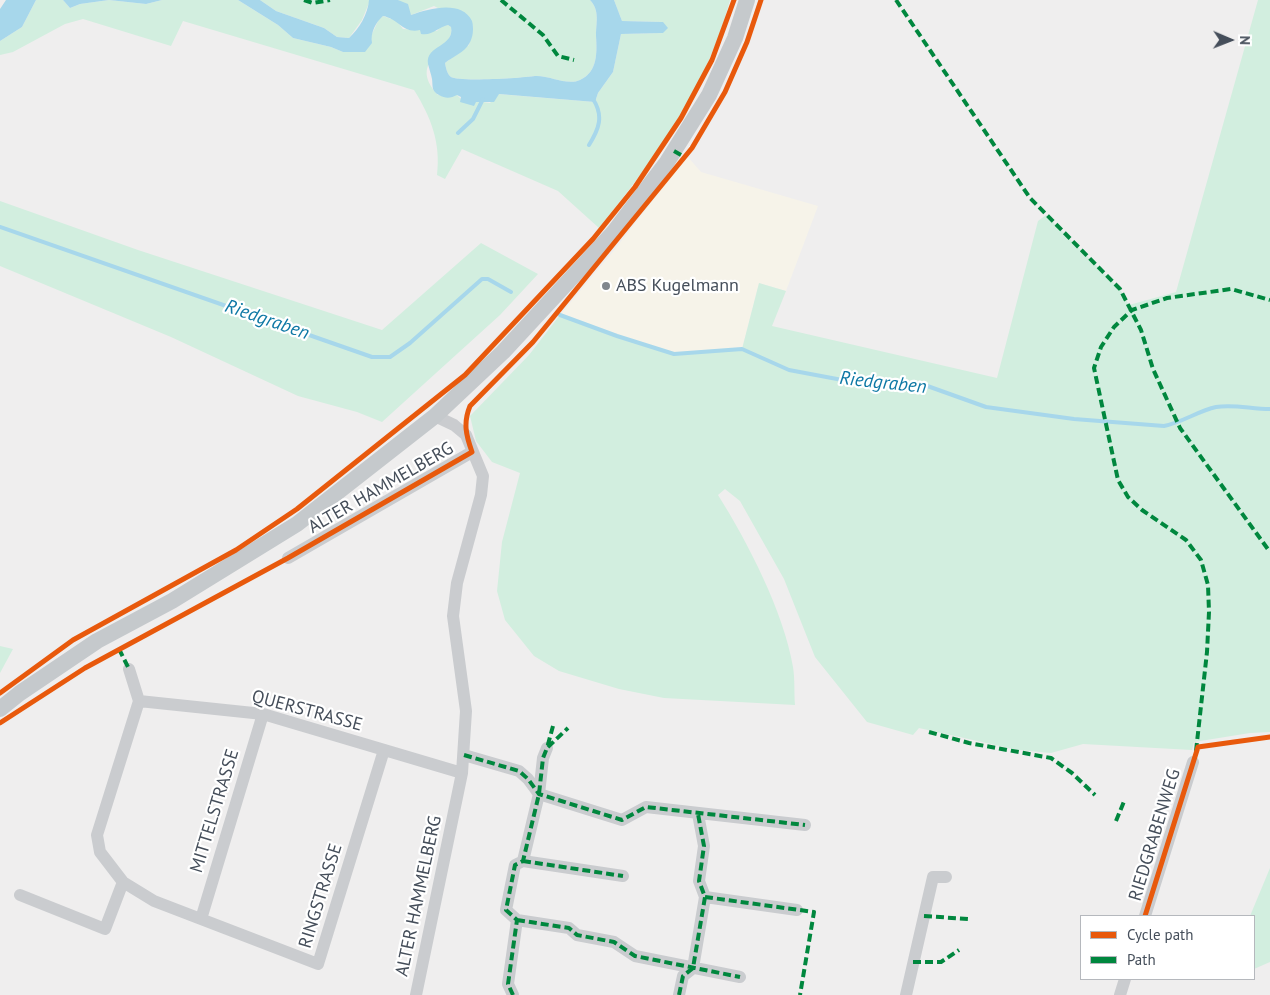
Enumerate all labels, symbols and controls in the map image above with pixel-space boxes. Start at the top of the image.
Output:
north arrow [1205,15,1255,65]
text: N [1236,35,1254,45]
place label: ABS Kugelmann [616,275,739,297]
marker: ABS Kugelmann [600,280,612,292]
water label: Riedgraben [222,295,312,345]
water label: Riedgraben [838,367,928,399]
street label: ALTER HAMMELBERG [305,438,457,538]
street label: QUERSTRASSE [249,686,365,736]
street label: MITTELSTRASSE [186,747,244,875]
street label: RIEDGRABENWEG [1125,766,1185,904]
street label: ALTER HAMMELBERG [391,814,447,978]
street label: RINGSTRASSE [295,841,347,951]
legend [1080,915,1255,980]
text: Cycle path [1127,925,1193,944]
text: Path [1127,950,1156,969]

